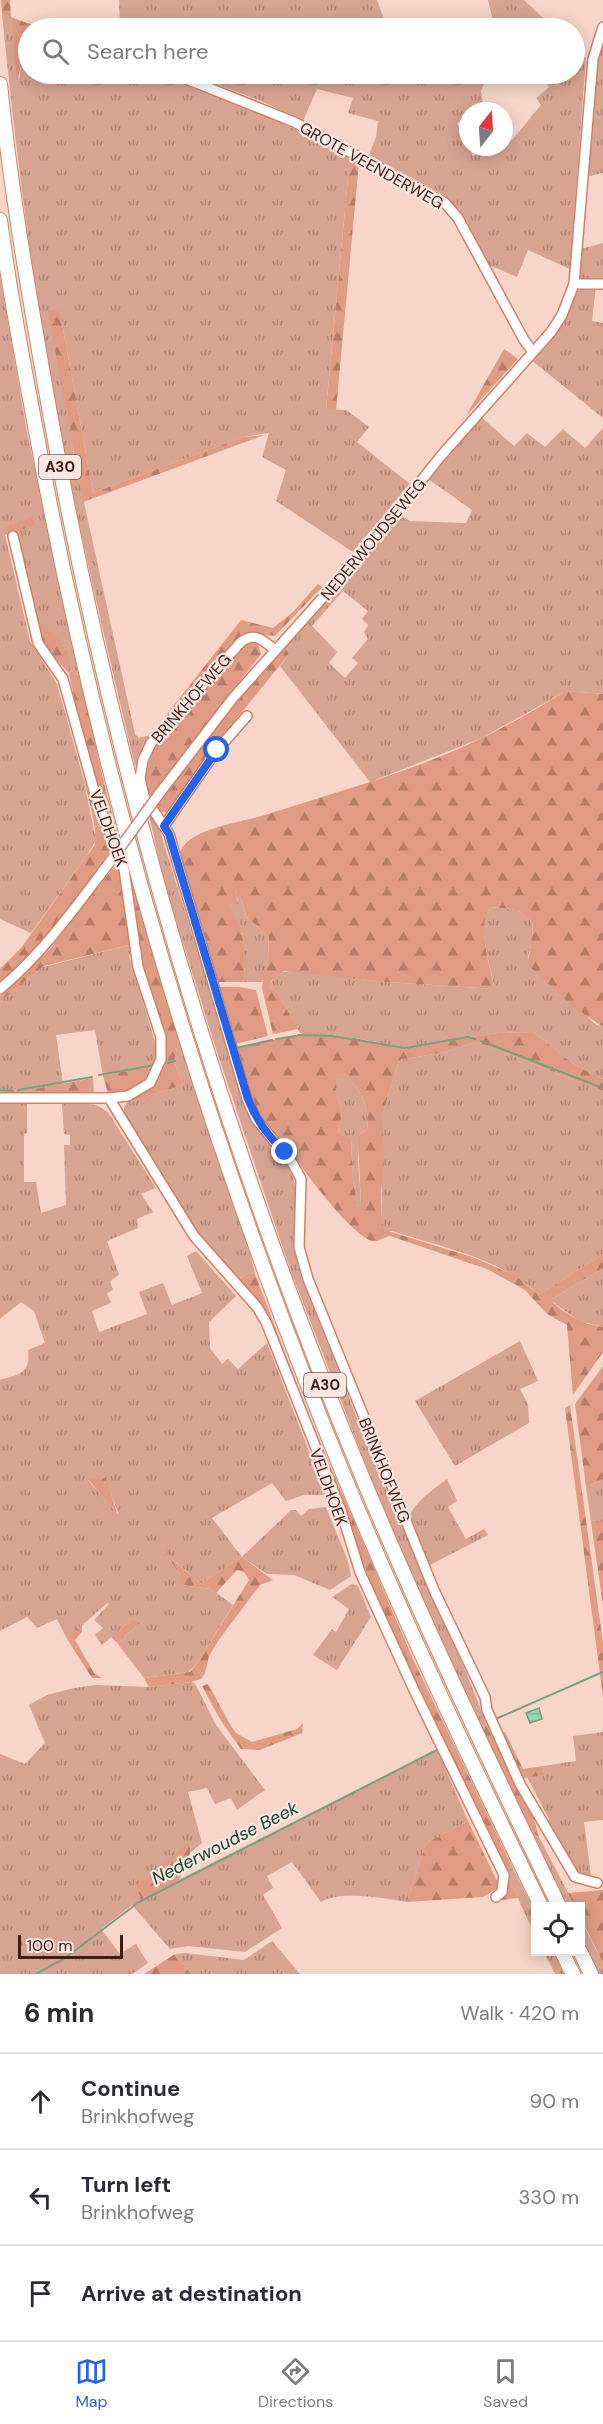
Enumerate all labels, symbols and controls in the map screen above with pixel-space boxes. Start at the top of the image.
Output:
search box [18,18,585,84]
icon: search [39,35,72,68]
text: Search here [87,37,208,66]
north arrow [459,102,513,156]
street label: GROTE VEENDERWEG [296,117,447,214]
road number: A30 [39,455,81,479]
street label: NEDERWOUDSEWEG [316,474,431,605]
street label: BRINKHOFWEG [147,649,236,747]
route start [203,736,229,762]
street label: VELDHOEK [85,787,132,870]
route end [271,1138,297,1164]
road number: A30 [304,1373,346,1397]
street label: BRINKHOFWEG [354,1414,415,1526]
street label: VELDHOEK [305,1446,352,1529]
water label: Nederwoudse Beek [148,1795,303,1890]
map controls [531,1902,585,1956]
button: locate [531,1902,585,1956]
scale bar [18,1932,123,1960]
text: 100 m [27,1935,72,1956]
text: 6 min [24,1996,94,2030]
text: Walk · 420 m [460,2000,579,2026]
text: Continue [81,2074,180,2103]
icon: ahead [24,2085,57,2118]
text: 90 m [530,2088,579,2114]
text: Brinkhofweg [81,2103,194,2129]
text: Turn left [81,2170,171,2199]
icon: left [24,2181,57,2214]
text: 330 m [519,2184,579,2210]
text: Brinkhofweg [81,2199,194,2225]
icon: arrive [24,2277,57,2310]
text: Arrive at destination [81,2279,302,2308]
tab: Map [75,2355,108,2412]
tab: Directions [258,2355,333,2412]
tab: Saved [483,2355,528,2412]

